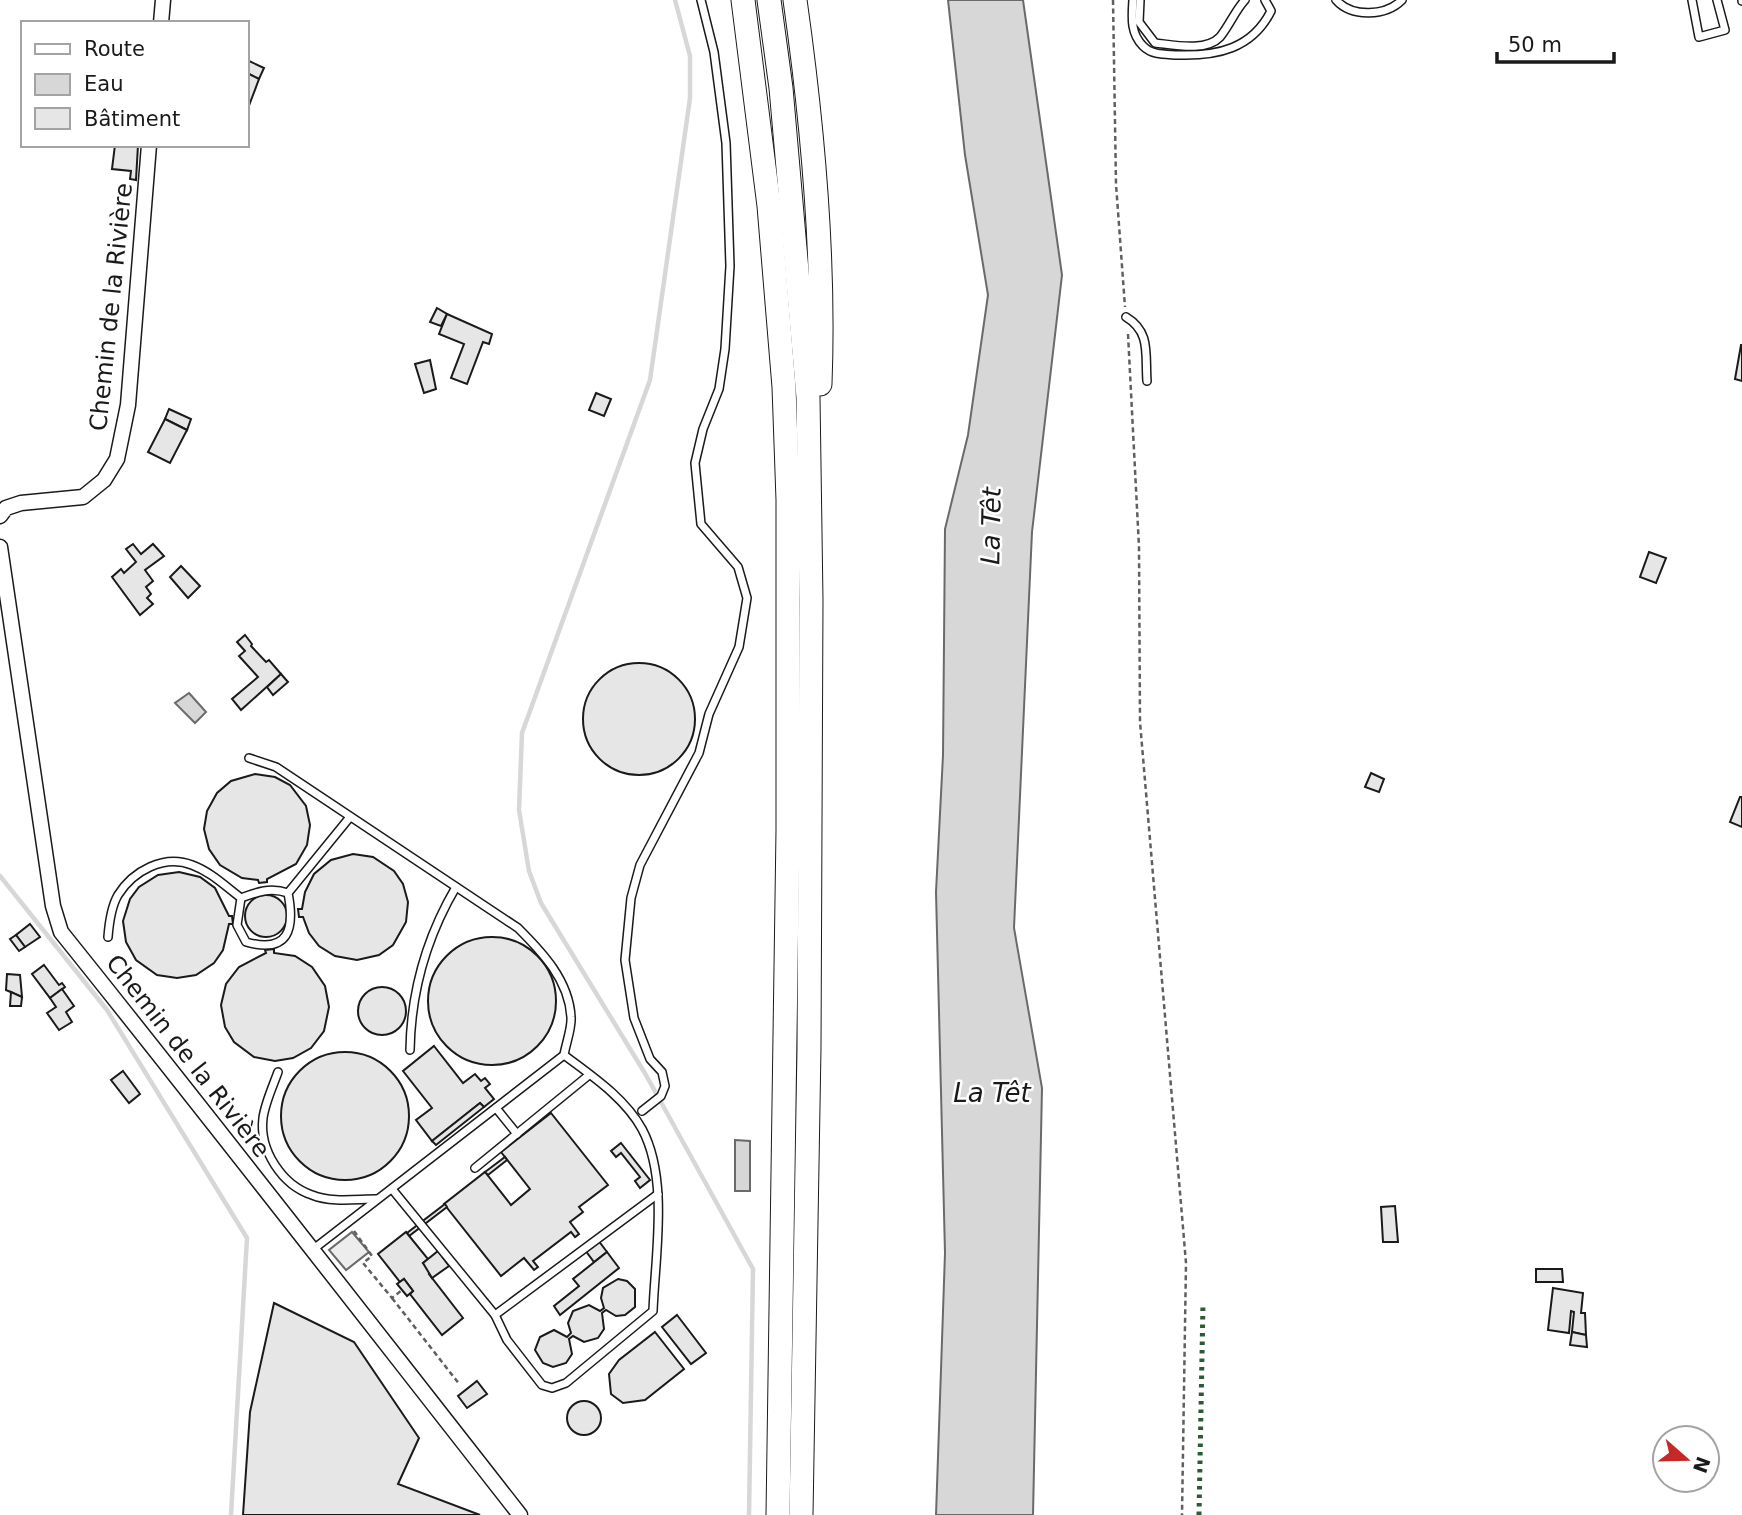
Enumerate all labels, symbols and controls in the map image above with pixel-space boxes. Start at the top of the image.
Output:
legend [21,21,248,147]
scale bar [1497,21,1614,65]
text: 50 m [1508,33,1562,57]
text: Route [84,37,145,61]
text: Eau [84,72,123,96]
text: Bâtiment [84,107,180,131]
street label: Chemin de la Rivière [84,182,138,432]
water label: La Têt [975,486,1007,565]
street label: Chemin de la Rivière [100,949,276,1163]
water label: La Têt [953,1078,1032,1108]
north arrow [1651,1424,1721,1494]
text: N [1689,1454,1715,1476]

